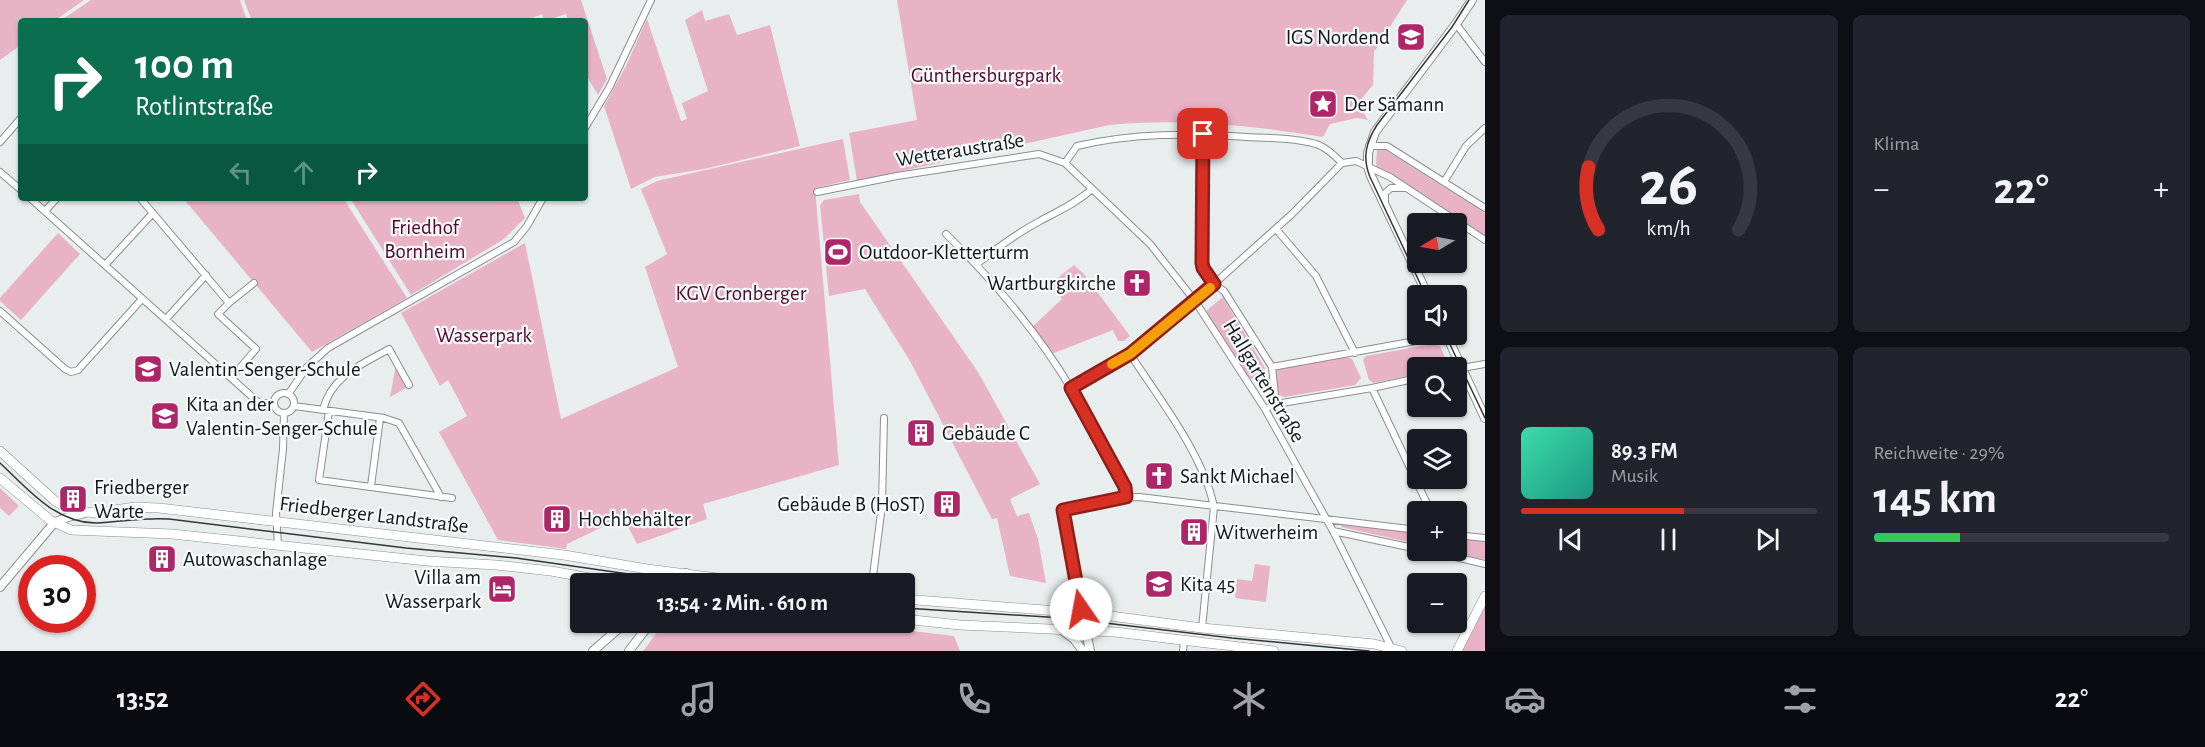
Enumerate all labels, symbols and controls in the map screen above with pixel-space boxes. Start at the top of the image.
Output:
school or university icon: IGS Nordend [1395,21,1427,53]
place label: IGS Nordend [1286,27,1390,48]
icon: right [36,42,114,120]
text: 100 m [135,44,234,86]
park label: Günthersburgpark [911,65,1062,86]
place icon: Der Sämann [1307,88,1339,120]
text: Rotlintstraße [135,93,274,120]
place label: Der Sämann [1344,94,1444,115]
pin [1177,108,1228,159]
icon: arrive [1186,117,1219,150]
street label: Wetteraustraße [894,130,1026,170]
text: Klima [1874,134,1919,154]
text: 26 [1639,154,1699,216]
icon: left [224,156,257,189]
icon: ahead [287,156,320,189]
icon: right [350,156,383,189]
text: 22° [1993,167,2049,212]
text: − [1874,173,1889,206]
text: + [2153,173,2169,206]
north arrow [1407,213,1467,273]
map controls [1407,213,1467,633]
park label: Friedhof Bornheim [384,217,466,262]
text: km/h [1647,219,1691,240]
sports icon: Outdoor-Kletterturm [822,236,854,268]
place label: Outdoor-Kletterturm [859,242,1029,263]
church icon: Wartburgkirche [1121,267,1153,299]
place label: Wartburgkirche [987,273,1116,294]
park label: KGV Cronberger [675,283,807,304]
button: sound [1407,285,1467,345]
street label: Hallgartenstraße [1219,316,1309,446]
park label: Wasserpark [436,325,532,346]
school or university icon: Valentin-Senger-Schule [132,353,164,385]
button: search [1407,357,1467,417]
place label: Valentin-Senger-Schule [169,359,361,380]
place label: Kita an der Valentin-Senger-Schule [186,394,378,439]
school or university icon: Kita an der Valentin-Senger-Schule [149,400,181,432]
building icon: Gebäude C [905,417,937,449]
place label: Gebäude C [942,423,1030,444]
button: layers [1407,429,1467,489]
text: 89.3 FM [1611,440,1678,462]
text: Reichweite · 29% [1874,443,2004,463]
church icon: Sankt Michael [1143,460,1175,492]
place label: Sankt Michael [1180,466,1295,487]
text: Musik [1611,466,1658,486]
text: 145 km [1874,476,1997,521]
place label: Friedberger Warte [94,477,189,522]
building icon: Friedberger Warte [57,483,89,515]
building icon: Gebäude B (HoST) [931,488,963,520]
street label: Friedberger Landstraße [278,493,470,537]
place label: Gebäude B (HoST) [778,494,926,515]
button: + [1407,501,1467,561]
building icon: Hochbehälter [541,503,573,535]
place label: Hochbehälter [578,509,691,530]
building icon: Witwerheim [1178,516,1210,548]
place label: Witwerheim [1215,522,1318,543]
icon: previous [1554,523,1587,556]
icon: pause [1652,523,1685,556]
icon: next [1751,523,1784,556]
building icon: Autowaschanlage [146,543,178,575]
place label: Autowaschanlage [183,549,327,570]
speed limit sign: 30 [18,555,96,633]
place label: Villa am Wasserpark [385,567,481,612]
school or university icon: Kita 45 [1143,568,1175,600]
hotel icon: Villa am Wasserpark [486,573,518,605]
button: − [1407,573,1467,633]
place label: Kita 45 [1180,574,1235,595]
position arrow [1049,577,1113,641]
text: 13:54 · 2 Min. · 610 m [657,592,828,614]
icon: directions [402,678,444,720]
icon: music [678,678,720,720]
icon: phone [953,678,995,720]
icon: climate [1228,678,1270,720]
icon: car [1504,678,1546,720]
icon: filters [1779,678,1821,720]
text: 13:52 [117,685,169,712]
text: 22° [2055,685,2088,712]

